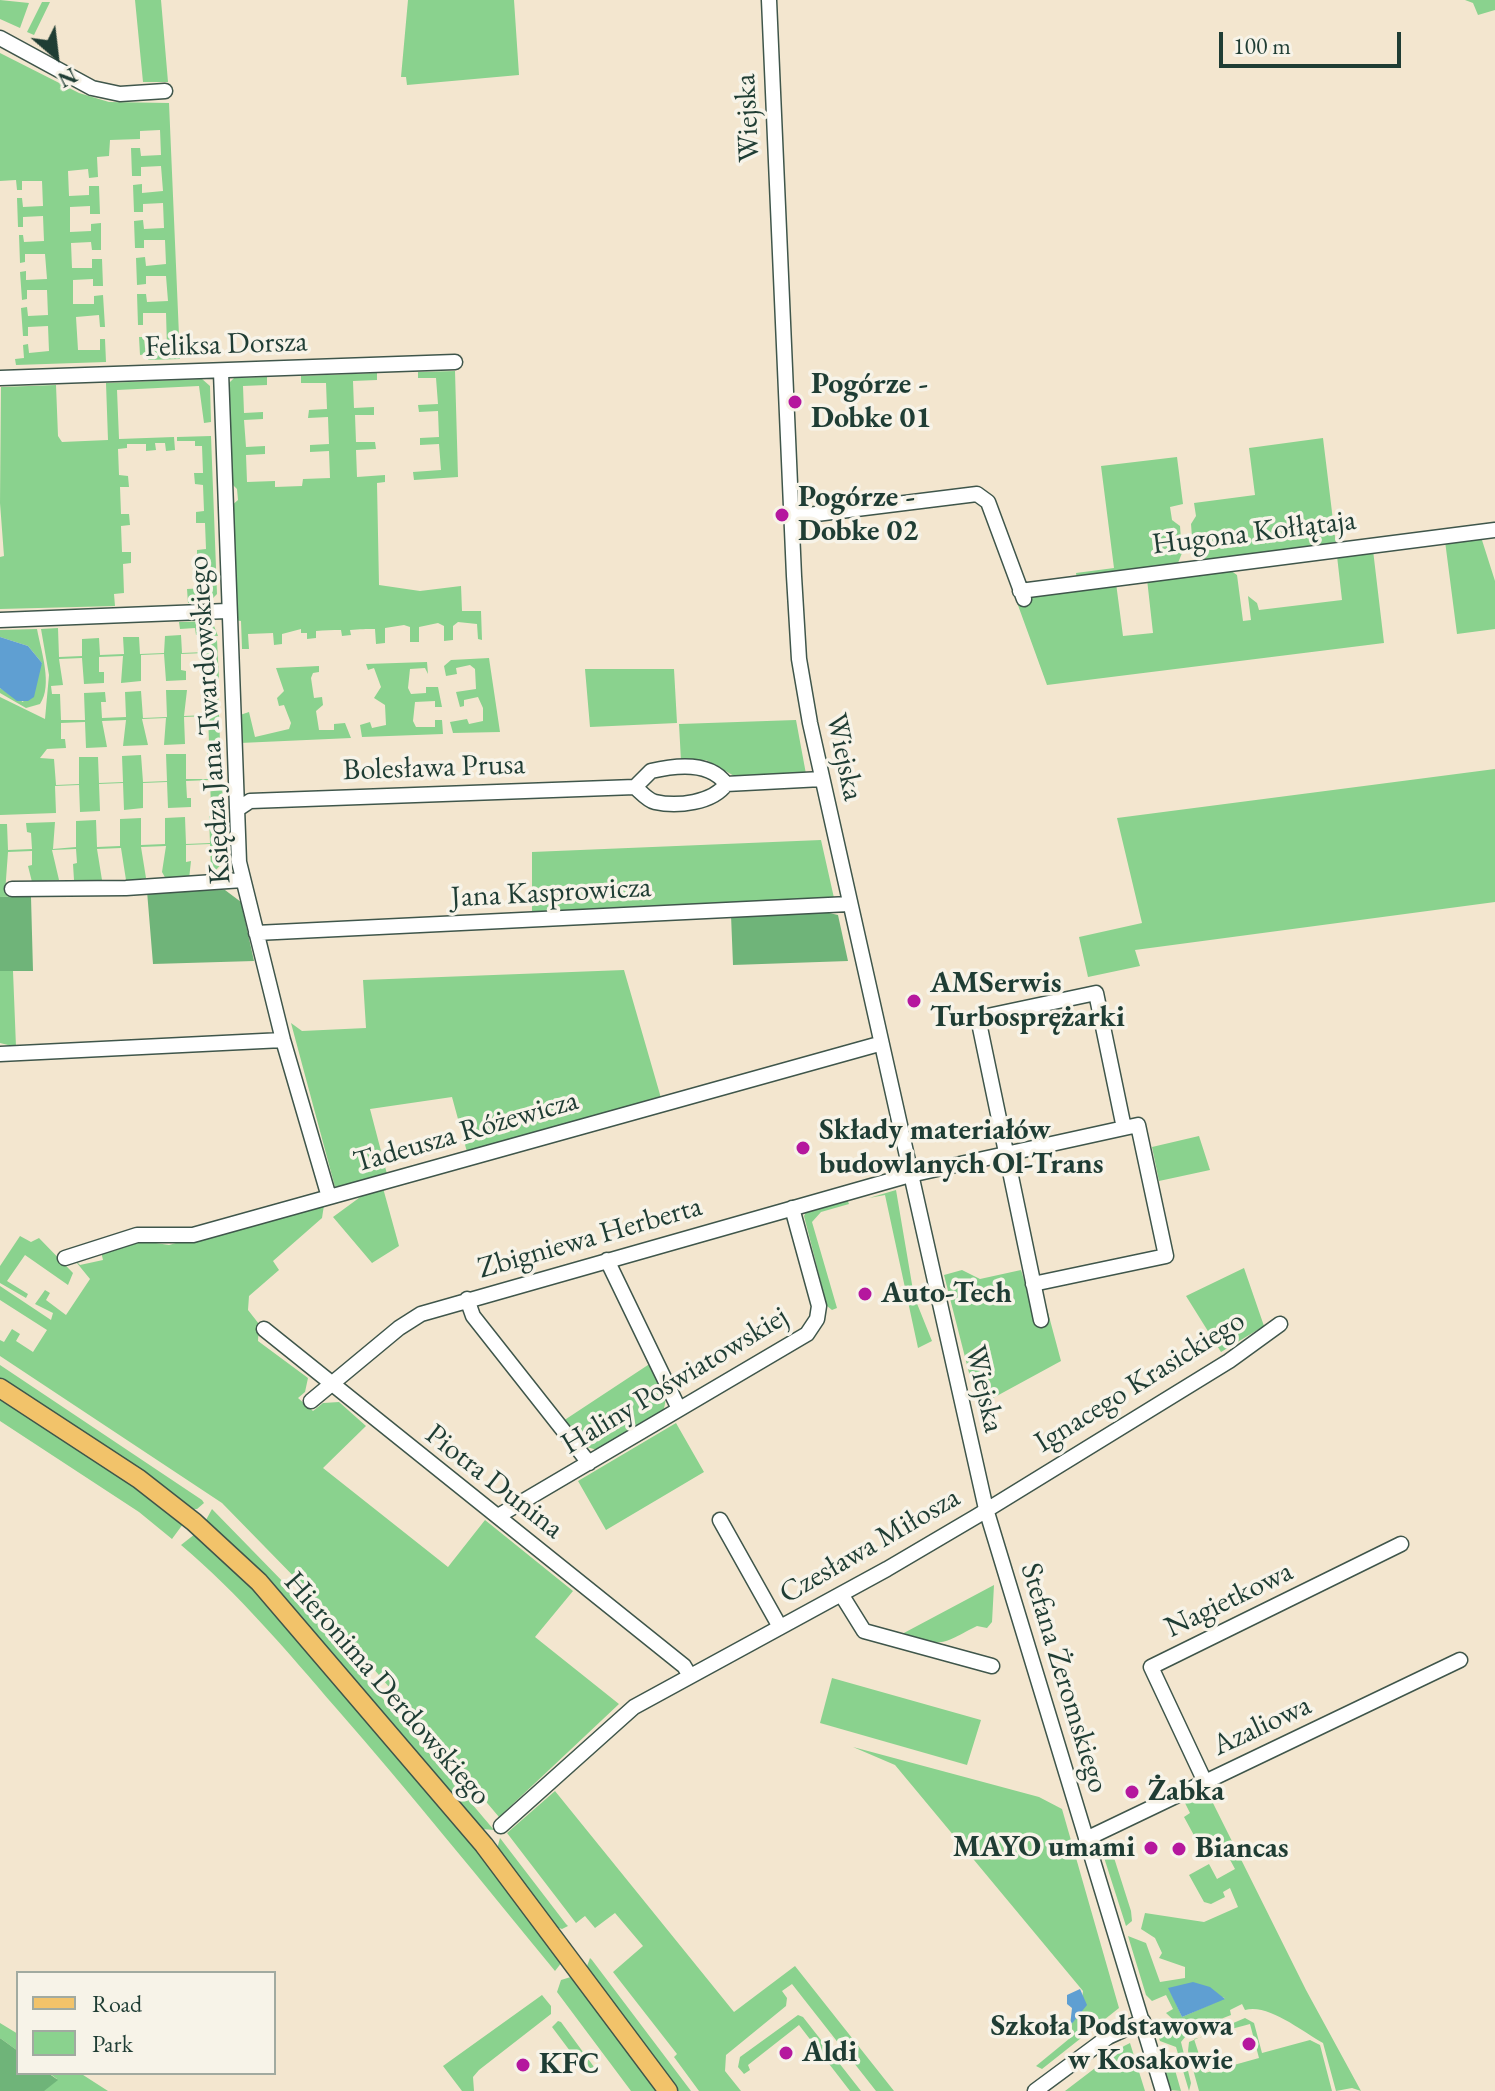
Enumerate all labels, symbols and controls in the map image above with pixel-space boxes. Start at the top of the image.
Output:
north arrow [16,16,96,96]
scale bar [1223,16,1405,66]
text: 100 m [1233,30,1291,61]
text: N [53,61,82,95]
street label: Wiejska [728,73,768,163]
street label: Feliksa Dorsza [144,324,308,366]
place label: Pogórze - Dobke 01 [811,367,931,438]
marker: Pogórze - Dobke 01 [786,393,804,411]
place label: Pogórze - Dobke 02 [798,480,918,550]
street label: Hugona Kołłątaja [1150,503,1358,563]
marker: Pogórze - Dobke 02 [773,506,791,524]
street label: Księdza Jana Twardowskiego [181,555,239,885]
street label: Wiejska [817,710,871,804]
street label: Bolesława Prusa [342,747,526,789]
street label: Jana Kasprowicza [450,870,652,916]
place label: AMSerwis Turbosprężarki [930,966,1125,1036]
marker: AMSerwis Turbosprężarki [905,992,923,1010]
street label: Tadeusza Różewicza [350,1083,582,1181]
place label: Składy materiałów budowlanych Ol-Trans [819,1113,1104,1184]
marker: Składy materiałów budowlanych Ol-Trans [794,1139,812,1157]
street label: Zbigniewa Herberta [474,1189,706,1287]
place label: Auto-Tech [881,1276,1012,1312]
marker: Auto-Tech [856,1285,874,1303]
street label: Haliny Poświatowskiej [555,1299,795,1463]
street label: Ignacego Krasickiego [1028,1303,1252,1461]
street label: Wiejska [957,1342,1011,1436]
street label: Piotra Dunina [418,1417,570,1547]
street label: Czesława Miłosza [773,1480,967,1612]
street label: Nagietkowa [1159,1554,1299,1646]
street label: Stefana Żeromskiego [1012,1559,1116,1797]
street label: Hieronima Derdowskiego [276,1565,498,1813]
street label: Azaliowa [1207,1688,1317,1764]
place label: Żabka [1148,1774,1224,1810]
marker: Żabka [1123,1783,1141,1801]
place label: MAYO umami [953,1830,1135,1866]
place label: Biancas [1195,1831,1289,1867]
marker: MAYO umami [1142,1839,1160,1857]
marker: Biancas [1170,1840,1188,1858]
legend [16,1971,276,2075]
text: Road [92,1988,142,2019]
place label: Szkoła Podstawowa w Kosakowie [991,2009,1233,2080]
text: Park [92,2028,133,2059]
place label: Aldi [802,2035,857,2071]
marker: Szkoła Podstawowa w Kosakowie [1240,2035,1258,2053]
marker: Aldi [777,2044,795,2062]
place label: KFC [539,2047,600,2083]
marker: KFC [514,2056,532,2074]

